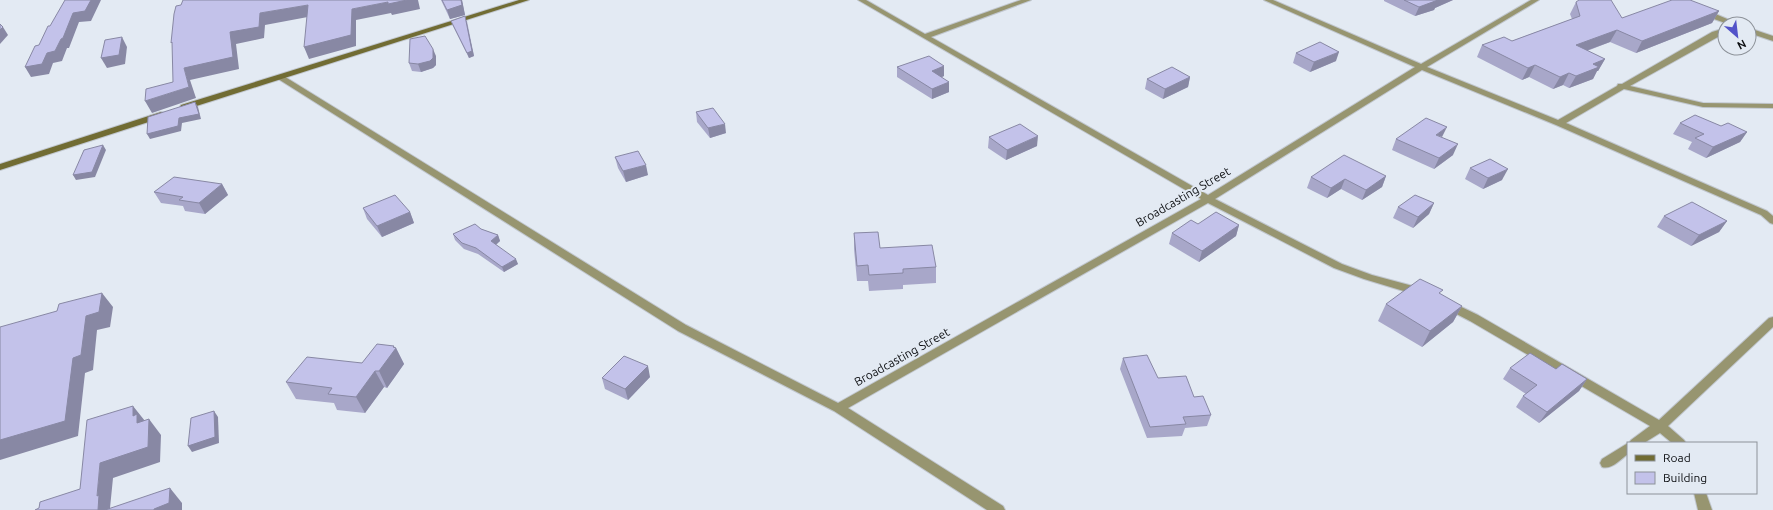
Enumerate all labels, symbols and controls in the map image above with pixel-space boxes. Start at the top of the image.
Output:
north arrow [1717,16,1757,56]
text: N [1735,38,1748,52]
street label: Broadcasting Street [1133,164,1233,229]
street label: Broadcasting Street [852,325,952,388]
legend [1627,442,1757,494]
text: Road [1663,451,1691,464]
text: Building [1663,471,1707,484]

